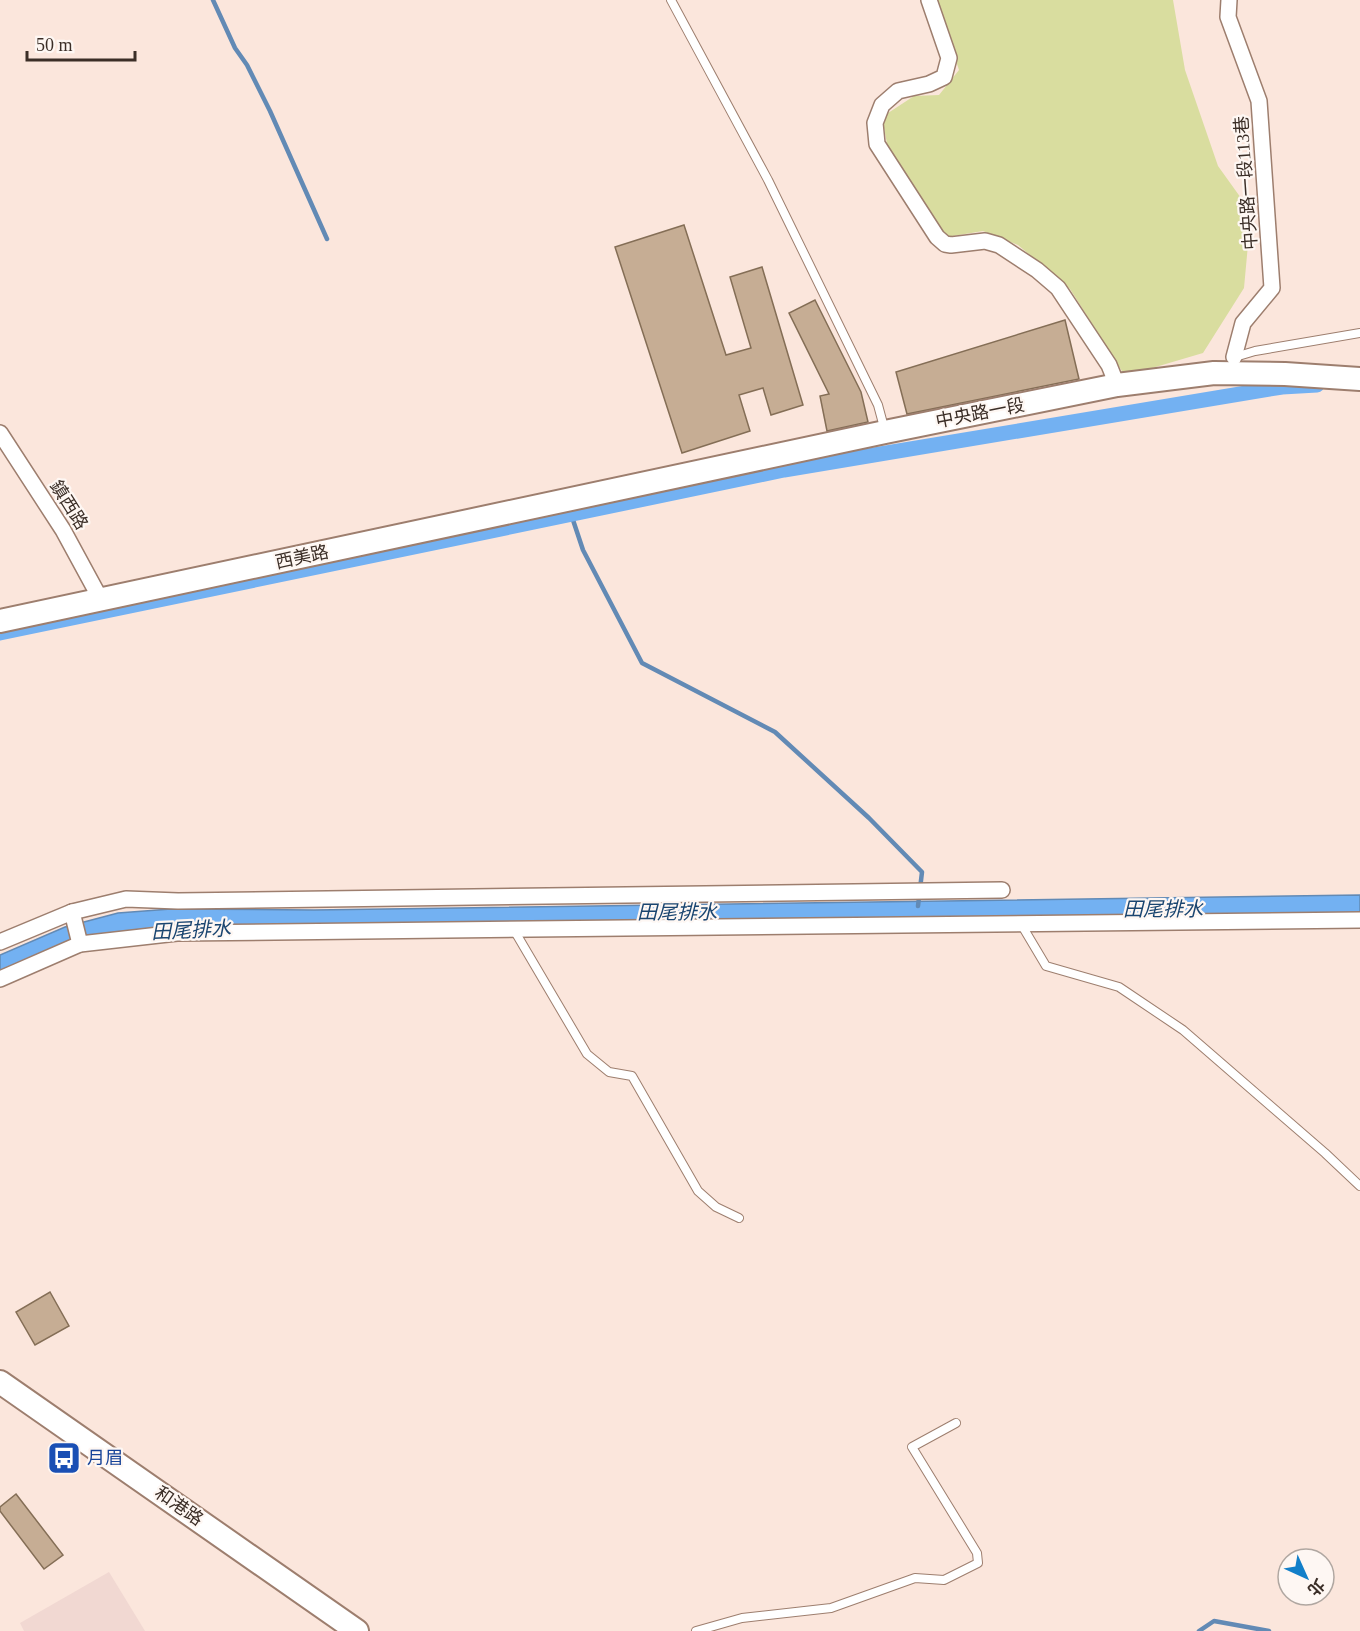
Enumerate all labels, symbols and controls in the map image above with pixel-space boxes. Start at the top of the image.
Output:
scale bar [27,24,135,62]
text: 50 m [36,35,73,55]
street label: 中央路一段113巷 [1231,115,1261,251]
street label: 中央路一段 [934,395,1026,431]
street label: 鎮西路 [46,477,92,533]
street label: 西美路 [274,542,330,572]
water label: 田尾排水 [1123,898,1204,920]
water label: 田尾排水 [637,901,718,923]
water label: 田尾排水 [150,917,233,943]
bus stop icon: 月眉 [46,1440,82,1476]
place label: 月眉 [87,1448,123,1468]
street label: 和港路 [151,1482,207,1530]
north arrow [1276,1547,1336,1607]
text: 北 [1305,1576,1328,1599]

